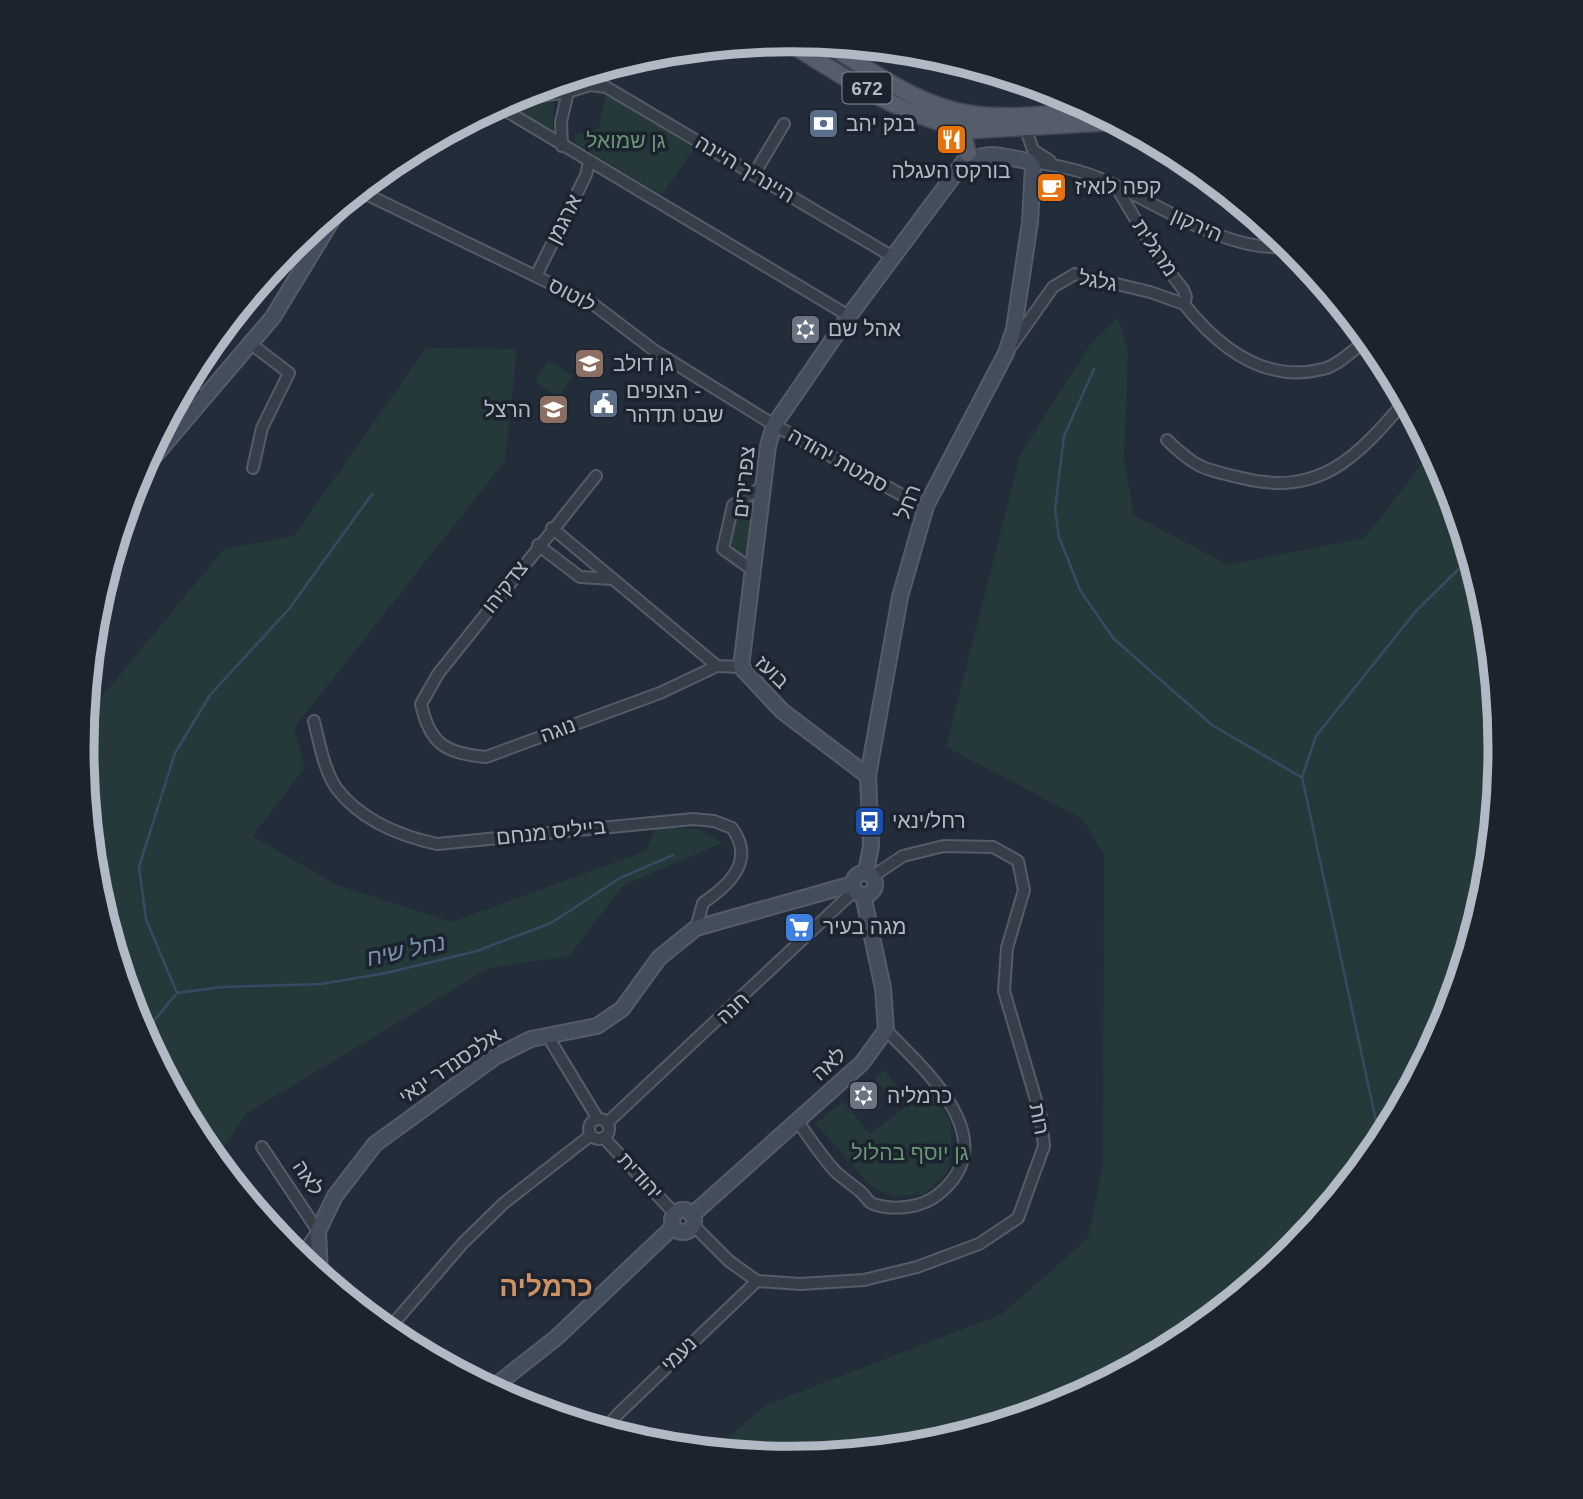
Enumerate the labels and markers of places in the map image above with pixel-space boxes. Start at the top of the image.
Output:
bank icon: בנק יהב [806,107,840,141]
place label: בנק יהב [846,112,915,135]
restaurant icon: בורקס העגלה [934,122,968,156]
place label: בורקס העגלה [891,159,1011,182]
cafe icon: קפה לואיז [1035,170,1069,204]
place label: קפה לואיז [1075,175,1161,198]
synagogue icon: אהל שם [788,312,822,346]
place label: אהל שם [828,317,901,340]
school or university icon: גן דולב [573,347,607,381]
place label: גן דולב [613,352,674,375]
place label: הצופים - שבט תדהר [626,379,723,426]
public building icon: הצופים - שבט תדהר [586,386,620,420]
school or university icon: הרצל [537,393,571,427]
place label: הרצל [484,398,531,421]
bus stop icon: רחל/ינאי [852,804,886,838]
place label: רחל/ינאי [892,809,966,832]
supermarket icon: מגה בעיר [783,910,817,944]
place label: מגה בעיר [823,915,907,938]
synagogue icon: כרמליה [847,1079,881,1113]
place label: כרמליה [887,1084,952,1107]

